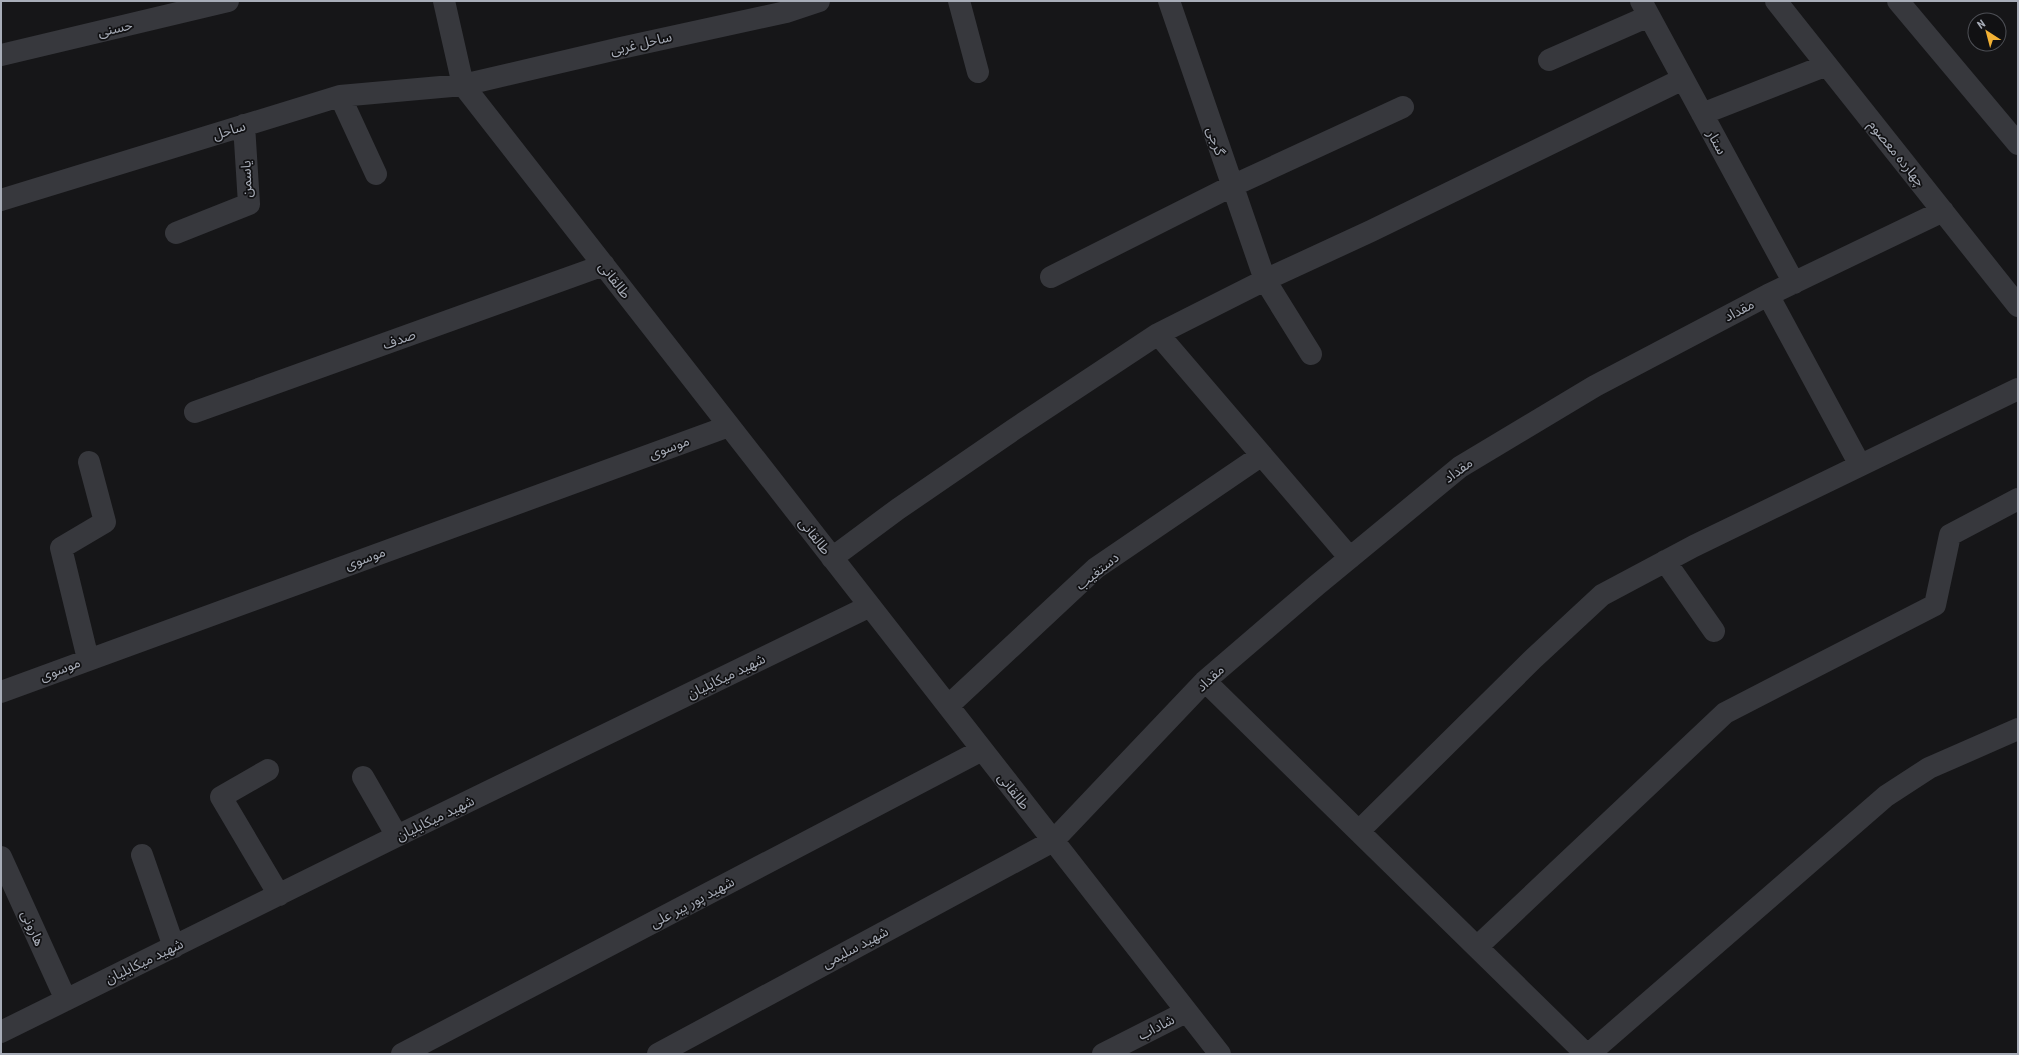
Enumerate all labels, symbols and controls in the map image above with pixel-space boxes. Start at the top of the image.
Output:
north arrow [1967,12,2007,52]
street label: حسنی [96,16,134,41]
text: N [1975,17,1988,32]
street label: ساحل غربی [609,28,674,59]
street label: چهارده معصوم [1863,116,1929,191]
street label: ساحل [211,117,248,144]
street label: گرجی [1203,125,1228,158]
street label: ستار [1702,126,1730,157]
street label: یاسمن [237,160,256,198]
street label: طالقانی [595,258,634,302]
street label: مقداد [1721,295,1757,325]
street label: صدف [380,326,418,352]
street label: موسوی [646,432,692,463]
street label: مقداد [1440,454,1476,486]
street label: طالقانی [795,514,834,558]
street label: موسوی [342,543,388,574]
street label: دستغیب [1072,549,1122,593]
street label: شهید میکایلیان [684,650,768,703]
street label: موسوی [37,654,83,685]
street label: مقداد [1193,661,1227,695]
street label: طالقانی [994,769,1033,813]
street label: شهید میکایلیان [393,792,477,845]
street label: شهید پور پیر علی [647,873,738,933]
street label: هارونی [17,908,48,949]
street label: شهید سلیمی [819,923,891,972]
street label: شهید میکایلیان [102,935,186,988]
street label: شاداب [1135,1011,1177,1043]

